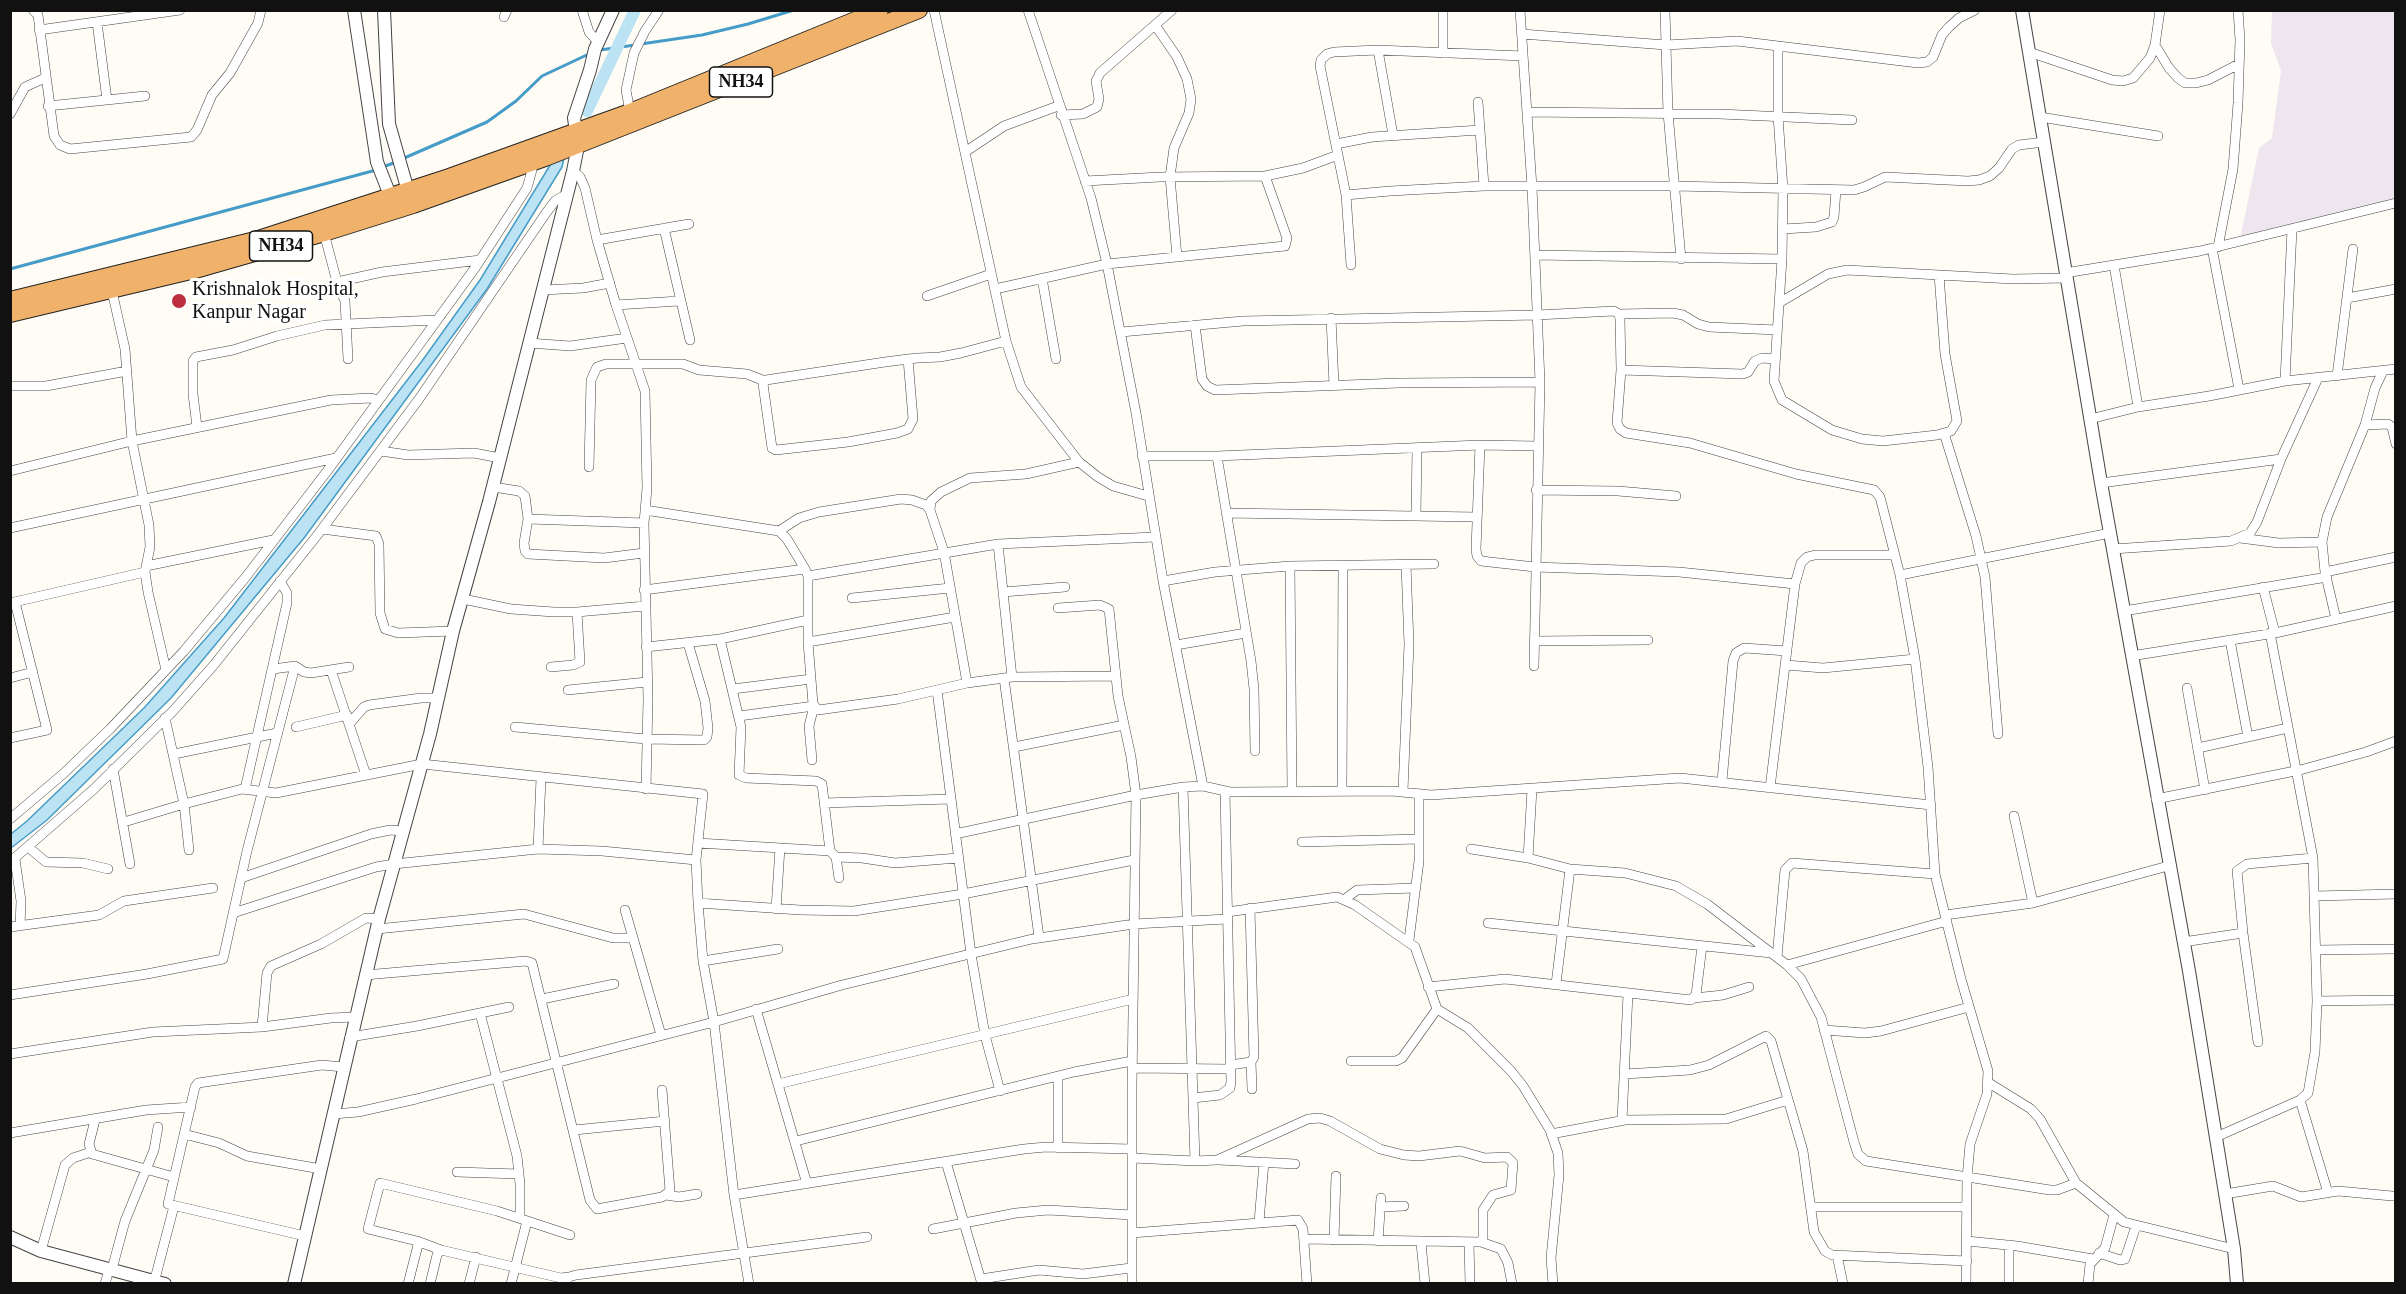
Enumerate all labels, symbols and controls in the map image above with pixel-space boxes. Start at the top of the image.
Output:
road number: NH34 [710,67,772,97]
road number: NH34 [250,231,312,261]
place label: Krishnalok Hospital, Kanpur Nagar [192,278,379,325]
marker: Krishnalok Hospital, Kanpur Nagar [170,292,188,310]

